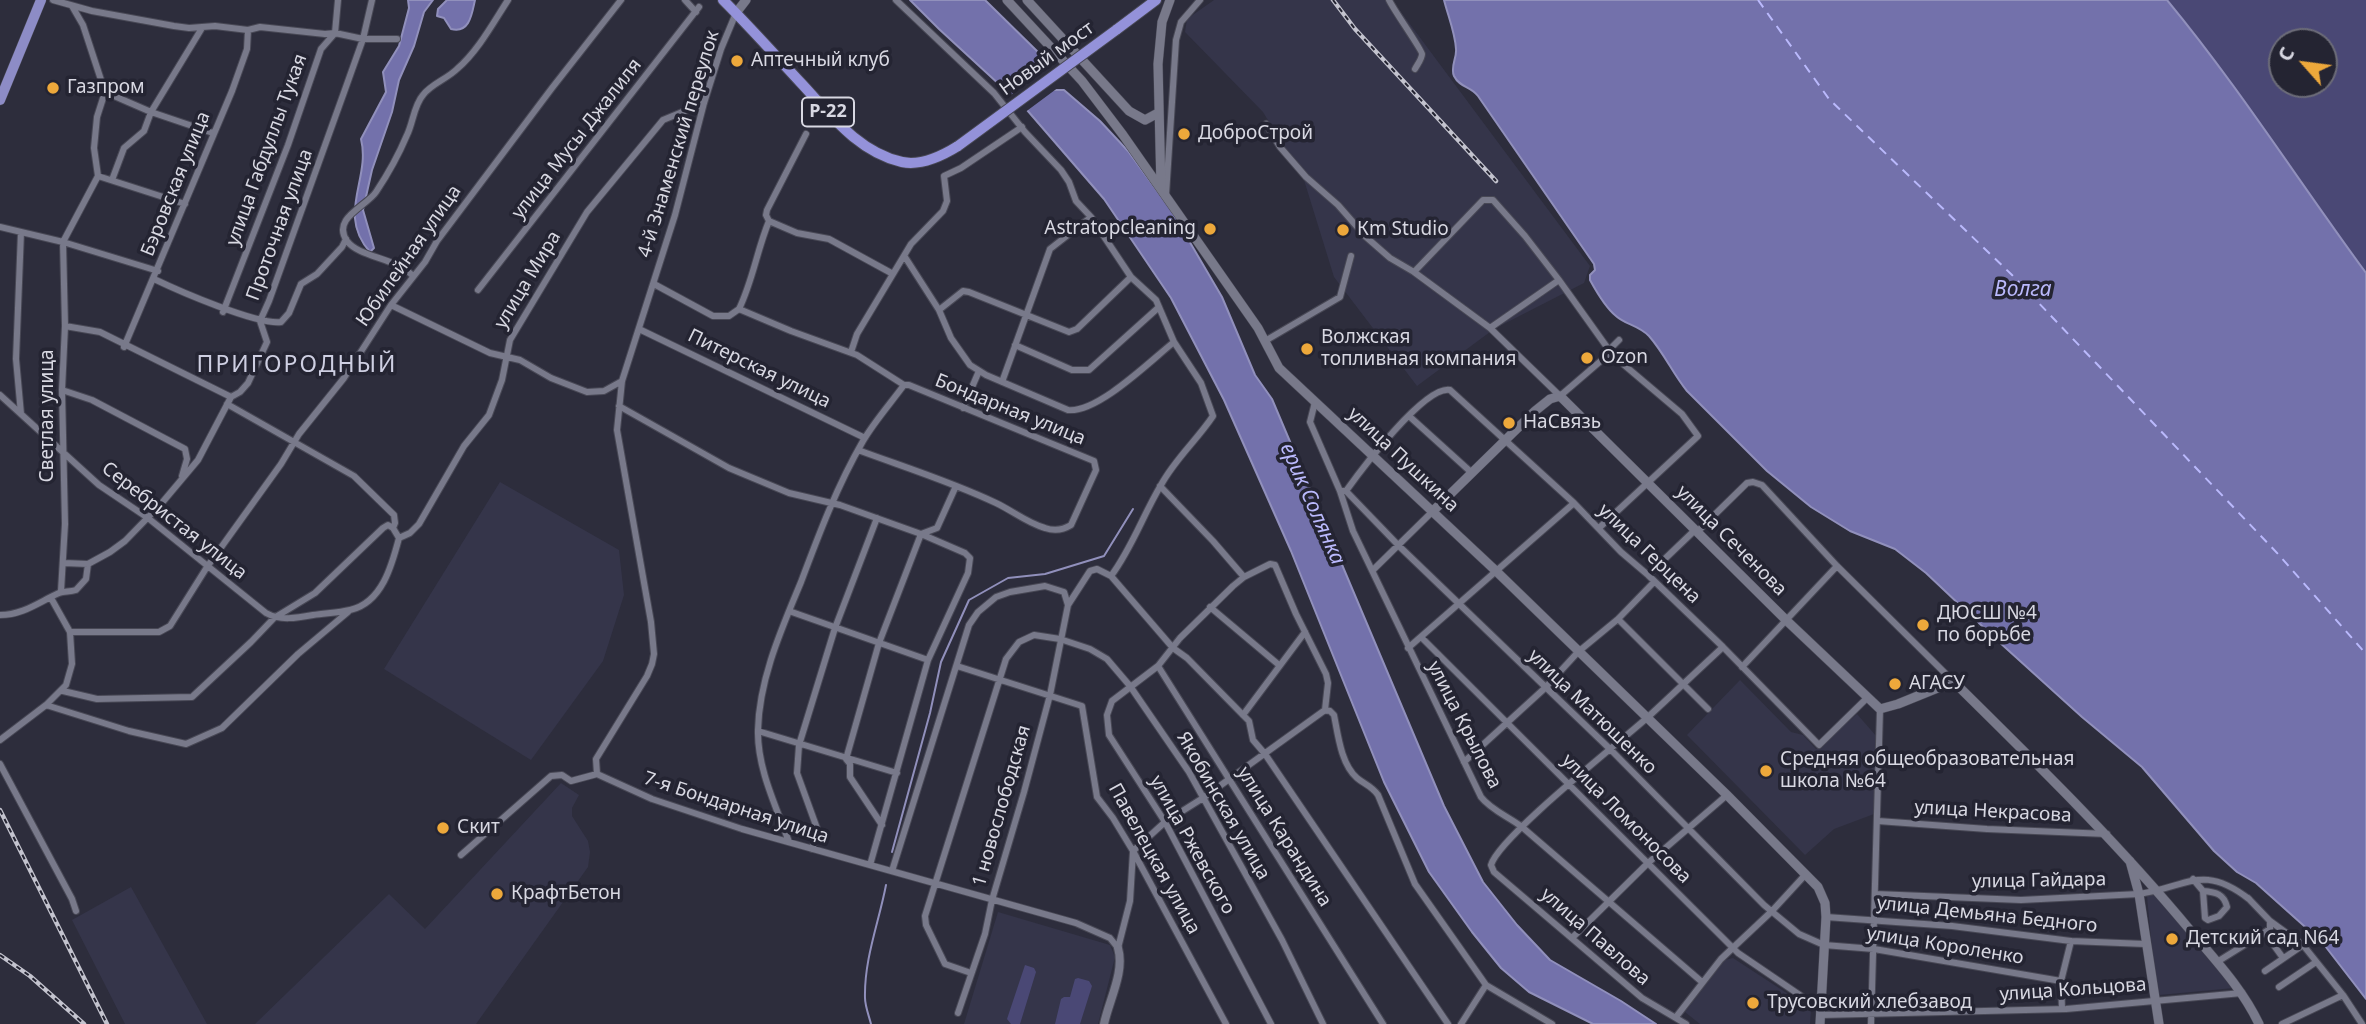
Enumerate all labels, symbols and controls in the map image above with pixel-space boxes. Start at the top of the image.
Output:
street label: Новый мост [995,17,1099,101]
street label: 4-й Знаменский переулок [634,28,724,260]
north arrow [2268,28,2338,98]
text: С [2272,43,2301,66]
place label: Аптечный клуб [751,50,890,72]
street label: улица Габдуллы Тукая [222,51,312,249]
marker: Аптечный клуб [729,53,745,69]
street label: улица Мусы Джалиля [507,54,647,224]
place label: Газпром [67,77,145,99]
marker: Газпром [45,80,61,96]
road number: Р-22 [802,98,854,127]
street label: Бэровская улица [137,108,215,260]
place label: ДоброСтрой [1198,123,1313,145]
marker: ДоброСтрой [1176,126,1192,142]
street label: Проточная улица [242,146,318,304]
street label: Юбилейная улица [352,181,466,331]
place label: Astratopcleaning [1044,218,1196,240]
place label: Кm Studio [1357,219,1449,241]
marker: Astratopcleaning [1202,221,1218,237]
marker: Кm Studio [1335,222,1351,238]
street label: улица Мира [490,227,566,333]
water label: Волга [1994,277,2052,303]
street label: Питерская улица [684,325,834,413]
place label: Волжская топливная компания [1321,327,1516,371]
marker: Волжская топливная компания [1299,341,1315,357]
place label: Ozon [1601,347,1648,369]
street label: Светлая улица [37,350,59,482]
marker: Ozon [1579,350,1595,366]
district label: ПРИГОРОДНЫЙ [198,351,396,379]
street label: Бондарная улица [931,369,1089,451]
street label: улица Пушкина [1343,403,1463,517]
place label: НаСвязь [1523,412,1601,434]
marker: НаСвязь [1501,415,1517,431]
water label: ерик Солянка [1274,439,1350,569]
street label: Серебристая улица [97,457,251,585]
street label: улица Сеченова [1671,481,1791,601]
street label: улица Герцена [1593,499,1705,609]
place label: ДЮСШ №4 по борьбе [1937,603,2037,647]
marker: ДЮСШ №4 по борьбе [1915,617,1931,633]
street label: улица Матюшенко [1523,645,1661,779]
street label: улица Крылова [1422,657,1506,793]
place label: АГАСУ [1909,673,1965,695]
marker: АГАСУ [1887,676,1903,692]
street label: 1 новослободская [968,723,1036,889]
street label: Якобинская улица [1171,728,1275,884]
street label: улица Ломоносова [1556,749,1696,889]
place label: Средняя общеобразовательная школа №64 [1780,749,2074,793]
street label: улица Карандина [1232,763,1336,911]
marker: Средняя общеобразовательная школа №64 [1758,763,1774,779]
street label: 7-я Бондарная улица [641,767,831,849]
street label: улица Ржевского [1144,772,1240,918]
street label: Павелецкая улица [1103,780,1205,938]
street label: улица Некрасова [1914,796,2072,828]
place label: Скит [457,817,500,839]
marker: Скит [435,820,451,836]
street label: улица Гайдара [1972,868,2106,894]
place label: КрафтБетон [511,883,621,905]
street label: улица Павлова [1536,883,1654,991]
marker: КрафтБетон [489,886,505,902]
street label: улица Демьяна Бедного [1876,892,2098,938]
street label: улица Короленко [1865,922,2025,970]
place label: Детский сад N64 [2186,928,2339,950]
marker: Детский сад N64 [2164,931,2180,947]
street label: улица Кольцова [1999,973,2147,1007]
place label: Трусовский хлебзавод [1767,992,1972,1014]
marker: Трусовский хлебзавод [1745,995,1761,1011]

